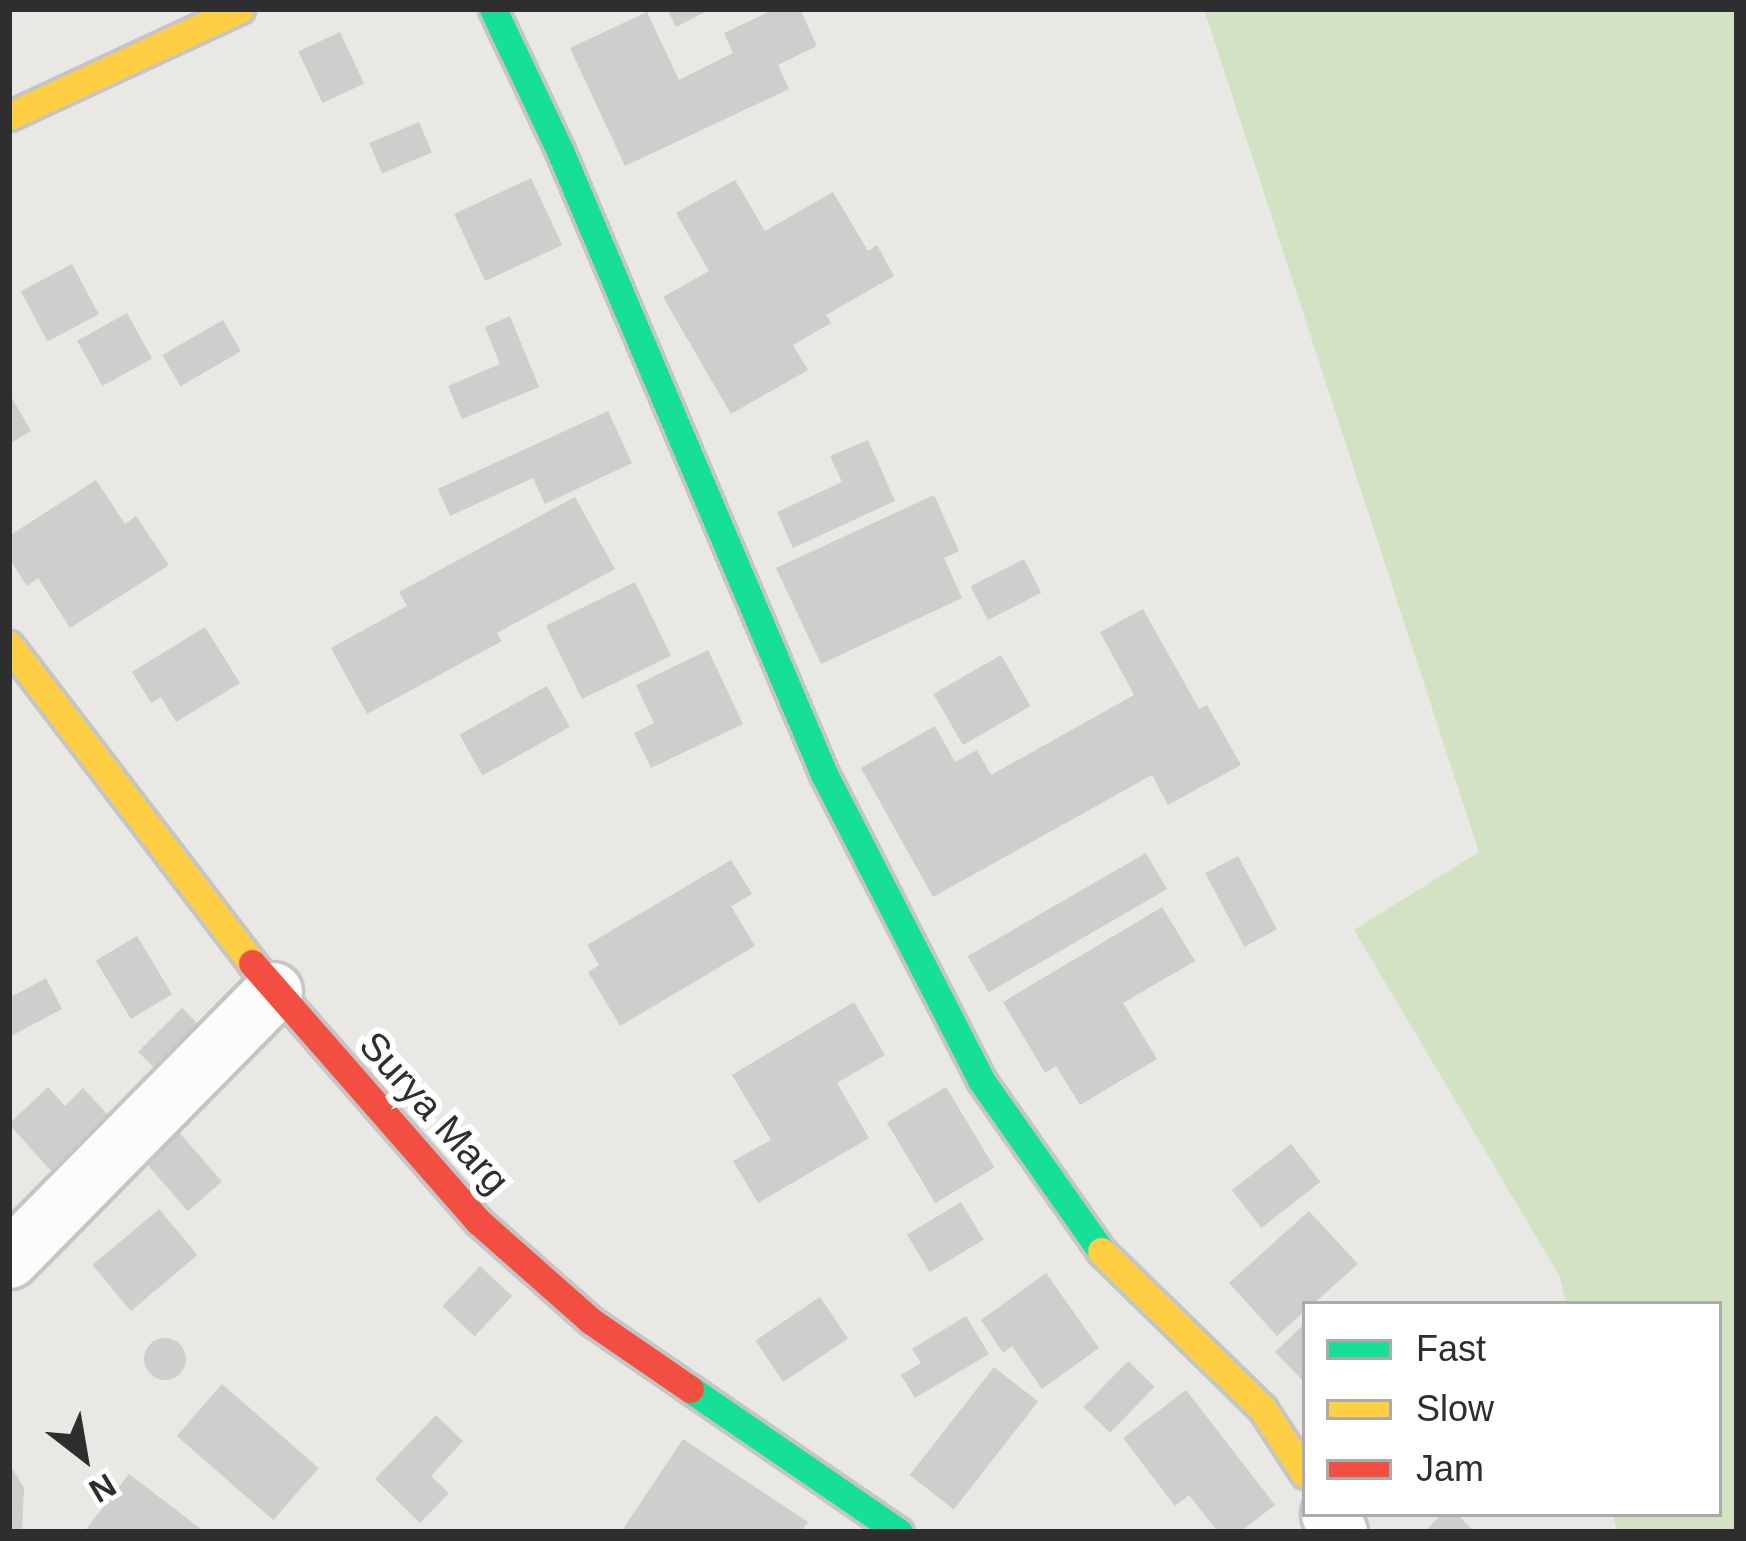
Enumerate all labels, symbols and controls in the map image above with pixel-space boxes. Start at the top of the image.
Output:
street label: Surya Marg [349,1022,519,1204]
legend [1302,1301,1722,1517]
text: Fast [1416,1328,1486,1369]
text: Slow [1416,1388,1494,1429]
north arrow [24,1397,144,1517]
text: Jam [1416,1448,1484,1489]
text: N [83,1466,123,1510]

